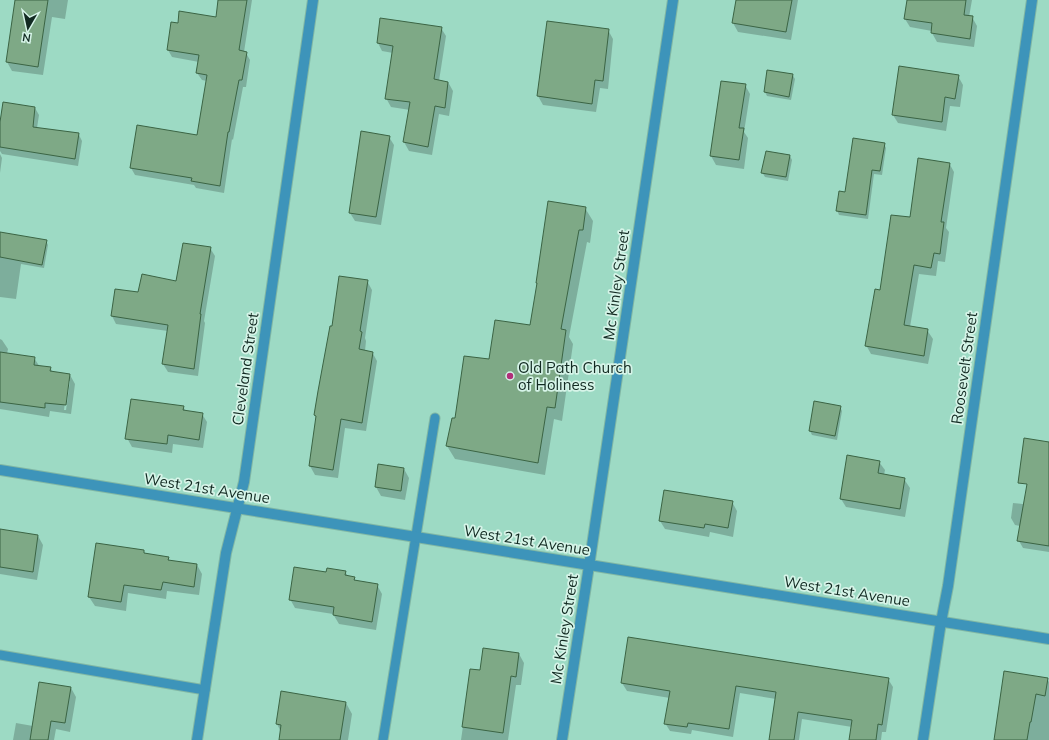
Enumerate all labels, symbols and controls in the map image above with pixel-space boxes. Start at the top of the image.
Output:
north arrow [8,8,48,48]
text: N [21,30,32,45]
street label: Mc Kinley Street [599,229,633,341]
street label: Cleveland Street [228,311,262,427]
street label: Roosevelt Street [947,311,981,425]
place label: Old Path Church of Holiness [518,358,632,394]
marker: Old Path Church of Holiness [505,371,515,381]
street label: West 21st Avenue [143,469,271,507]
street label: West 21st Avenue [463,521,591,559]
street label: West 21st Avenue [783,572,911,610]
street label: Mc Kinley Street [546,573,582,685]

